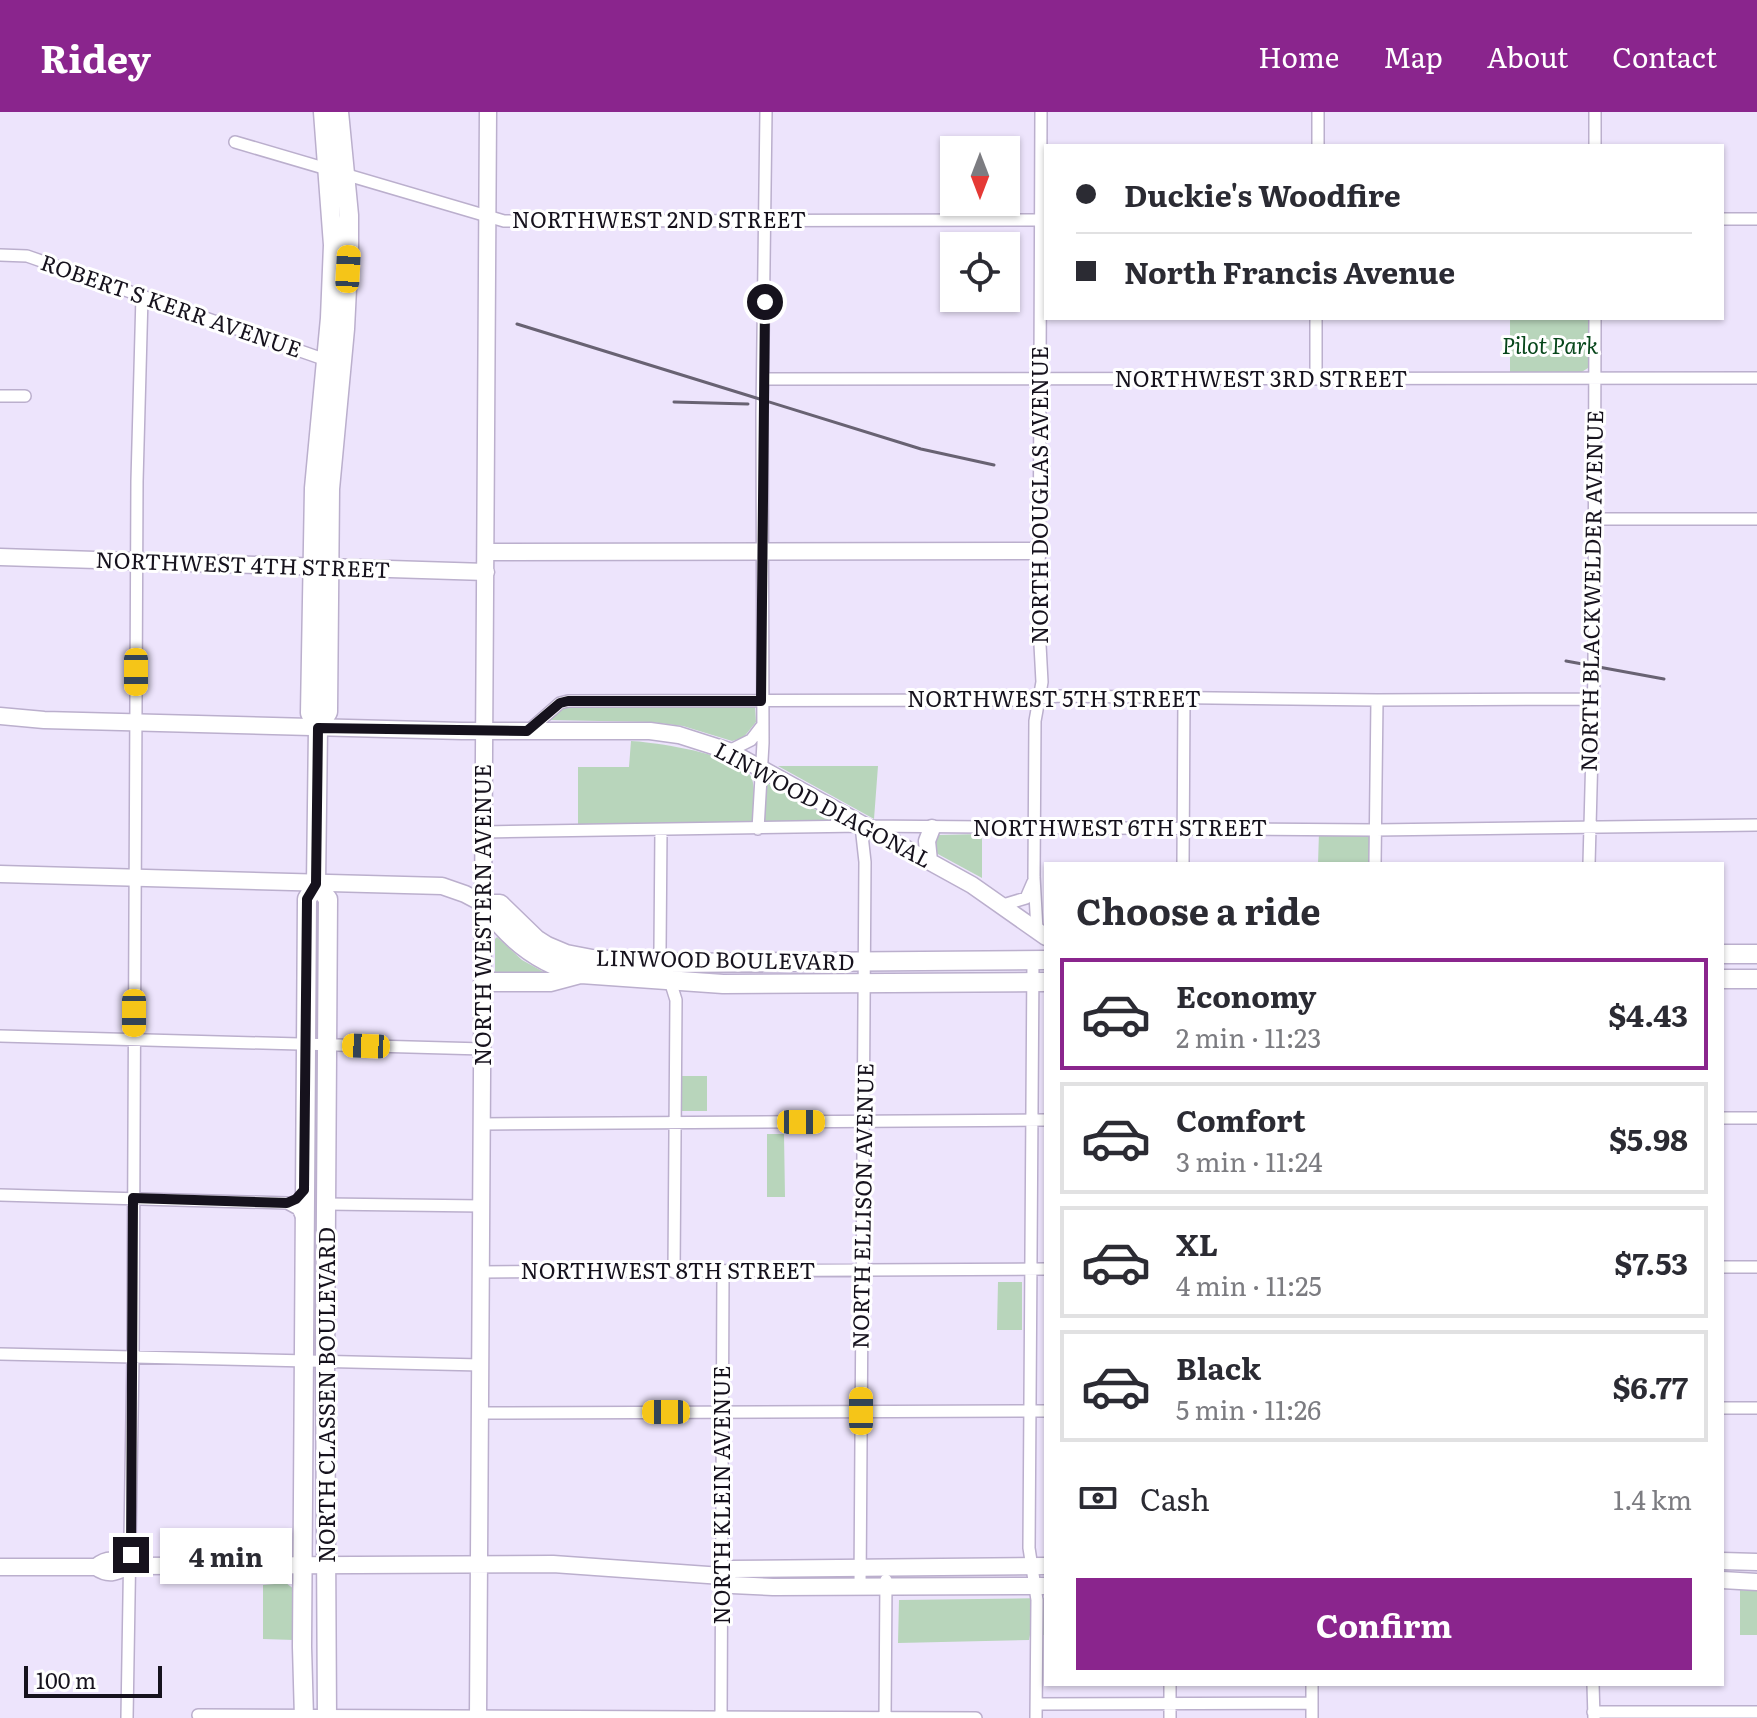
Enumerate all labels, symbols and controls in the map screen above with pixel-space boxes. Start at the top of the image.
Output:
text: Ridey [40,28,151,85]
text: Home [1258,35,1339,77]
text: Map [1383,35,1443,77]
text: About [1487,35,1568,77]
text: Contact [1612,35,1717,77]
north arrow [940,136,1020,216]
map controls [940,136,1020,312]
text: Duckie's Woodfire [1124,172,1401,216]
street label: NORTHWEST 2ND STREET [512,202,806,235]
button: locate [940,232,1020,312]
street label: ROBERT S KERR AVENUE [37,244,306,365]
car [335,244,361,294]
text: North Francis Avenue [1124,249,1455,293]
route start [747,284,783,320]
park label: Pilot Park [1502,328,1598,361]
street label: NORTH DOUGLAS AVENUE [1022,346,1055,644]
street label: NORTHWEST 3RD STREET [1115,361,1407,394]
street label: NORTH BLACKWELDER AVENUE [1571,410,1610,772]
street label: NORTHWEST 4TH STREET [95,542,391,585]
car [124,648,148,696]
street label: NORTHWEST 5TH STREET [907,681,1201,714]
street label: LINWOOD DIAGONAL [709,732,938,875]
street label: NORTH WESTERN AVENUE [465,764,498,1066]
street label: NORTHWEST 6TH STREET [973,810,1267,843]
text: Choose a ride [1076,883,1321,936]
street label: LINWOOD BOULEVARD [595,940,855,977]
text: Economy [1176,973,1316,1017]
icon: car [1080,978,1152,1050]
car [122,989,146,1037]
text: $4.43 [1608,992,1688,1036]
text: 2 min · 11:23 [1176,1017,1321,1056]
car [342,1033,390,1059]
street label: NORTH ELLISON AVENUE [843,1063,880,1349]
text: Comfort [1176,1097,1306,1141]
icon: car [1080,1102,1152,1174]
car [777,1110,825,1134]
text: $5.98 [1609,1116,1688,1160]
text: 3 min · 11:24 [1176,1141,1323,1180]
text: XL [1176,1221,1218,1265]
icon: car [1080,1226,1152,1298]
street label: NORTH CLASSEN BOULEVARD [309,1227,342,1563]
text: $7.53 [1614,1240,1688,1284]
street label: NORTHWEST 8TH STREET [521,1253,815,1286]
text: 4 min · 11:25 [1176,1265,1322,1304]
text: Black [1176,1345,1261,1389]
icon: car [1080,1350,1152,1422]
text: $6.77 [1612,1364,1688,1408]
street label: NORTH KLEIN AVENUE [704,1366,737,1624]
car [849,1387,873,1435]
text: 5 min · 11:26 [1176,1389,1321,1428]
car [642,1400,690,1424]
icon: cash [1076,1476,1120,1520]
text: Cash [1140,1476,1210,1520]
text: 1.4 km [1613,1479,1692,1518]
callout: 4 min [159,1527,291,1583]
text: 4 min [189,1536,263,1575]
route end [113,1537,149,1573]
button: Confirm [1076,1578,1692,1670]
scale bar [24,1662,162,1698]
text: 100 m [36,1663,96,1696]

